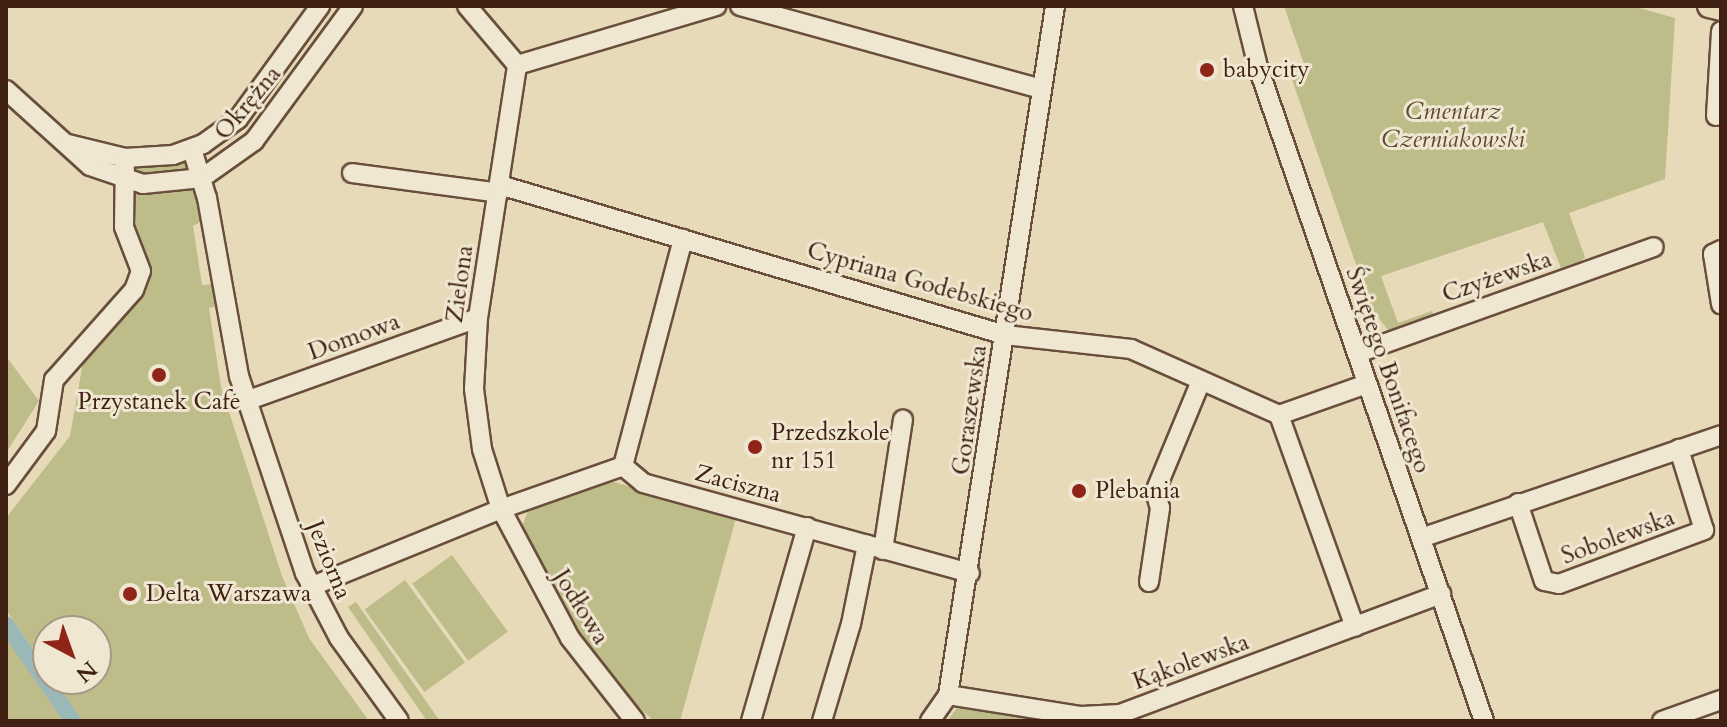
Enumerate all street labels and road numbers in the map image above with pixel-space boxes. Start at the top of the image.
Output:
street label: Okrężna [209,60,287,146]
street label: Cypriana Godebskiego [804,236,1036,328]
street label: Zielona [440,243,480,325]
street label: Czyżewska [1438,245,1556,309]
street label: Świętego Bonifacego [1339,263,1437,477]
street label: Domowa [304,307,404,367]
street label: Goraszewska [947,343,993,477]
street label: Zaciszna [692,459,784,509]
street label: Sobolewska [1557,503,1679,571]
street label: Jeziorna [300,516,358,604]
street label: Jodłowa [547,564,615,650]
street label: Kąkolewska [1129,628,1253,696]

